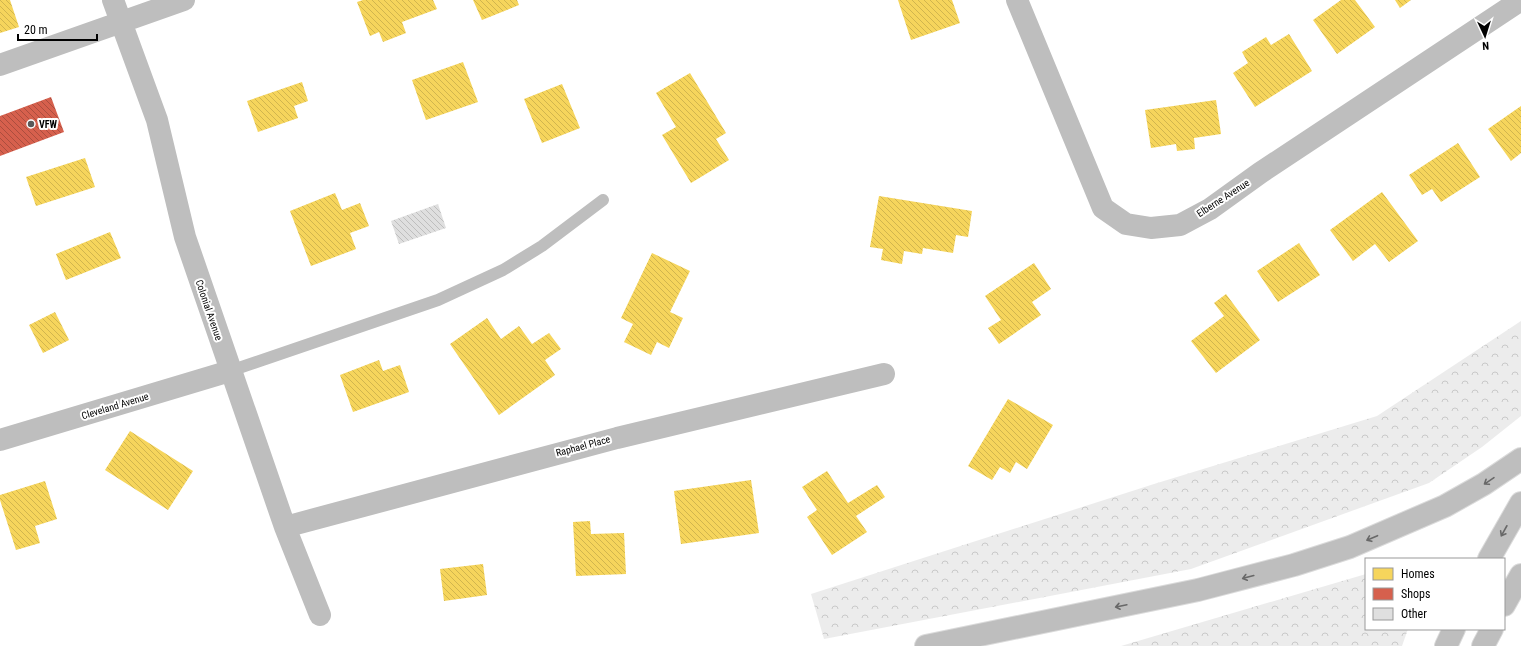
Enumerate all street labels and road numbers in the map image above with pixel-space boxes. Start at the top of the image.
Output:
street label: Elberne Avenue [1195,177,1252,219]
street label: Colonial Avenue [193,278,225,342]
street label: Cleveland Avenue [80,390,150,421]
street label: Raphael Place [555,433,612,459]

